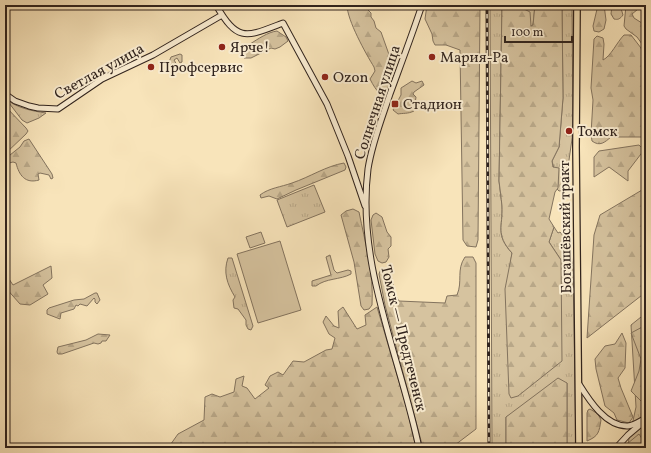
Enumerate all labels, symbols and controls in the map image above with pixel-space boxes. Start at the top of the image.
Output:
scale bar [505,18,572,44]
text: 100 m [511,25,544,41]
place label: Ярче! [230,38,270,59]
street label: Светлая улица [51,39,148,106]
marker: Ярче! [217,42,227,52]
street label: Солнечная улица [350,43,407,162]
place label: Мария-Ра [440,48,509,69]
marker: Мария-Ра [427,52,437,62]
place label: Профсервис [159,58,243,79]
marker: Профсервис [146,62,156,72]
place label: Ozon [333,68,368,89]
marker: Ozon [320,72,330,82]
place label: Стадион [403,95,462,116]
marker: Стадион [390,99,400,109]
place label: Томск [577,122,617,143]
marker: Томск [564,126,574,136]
street label: Богашёвский тракт [555,160,578,294]
street label: Томск — Предтеченск [374,263,431,414]

